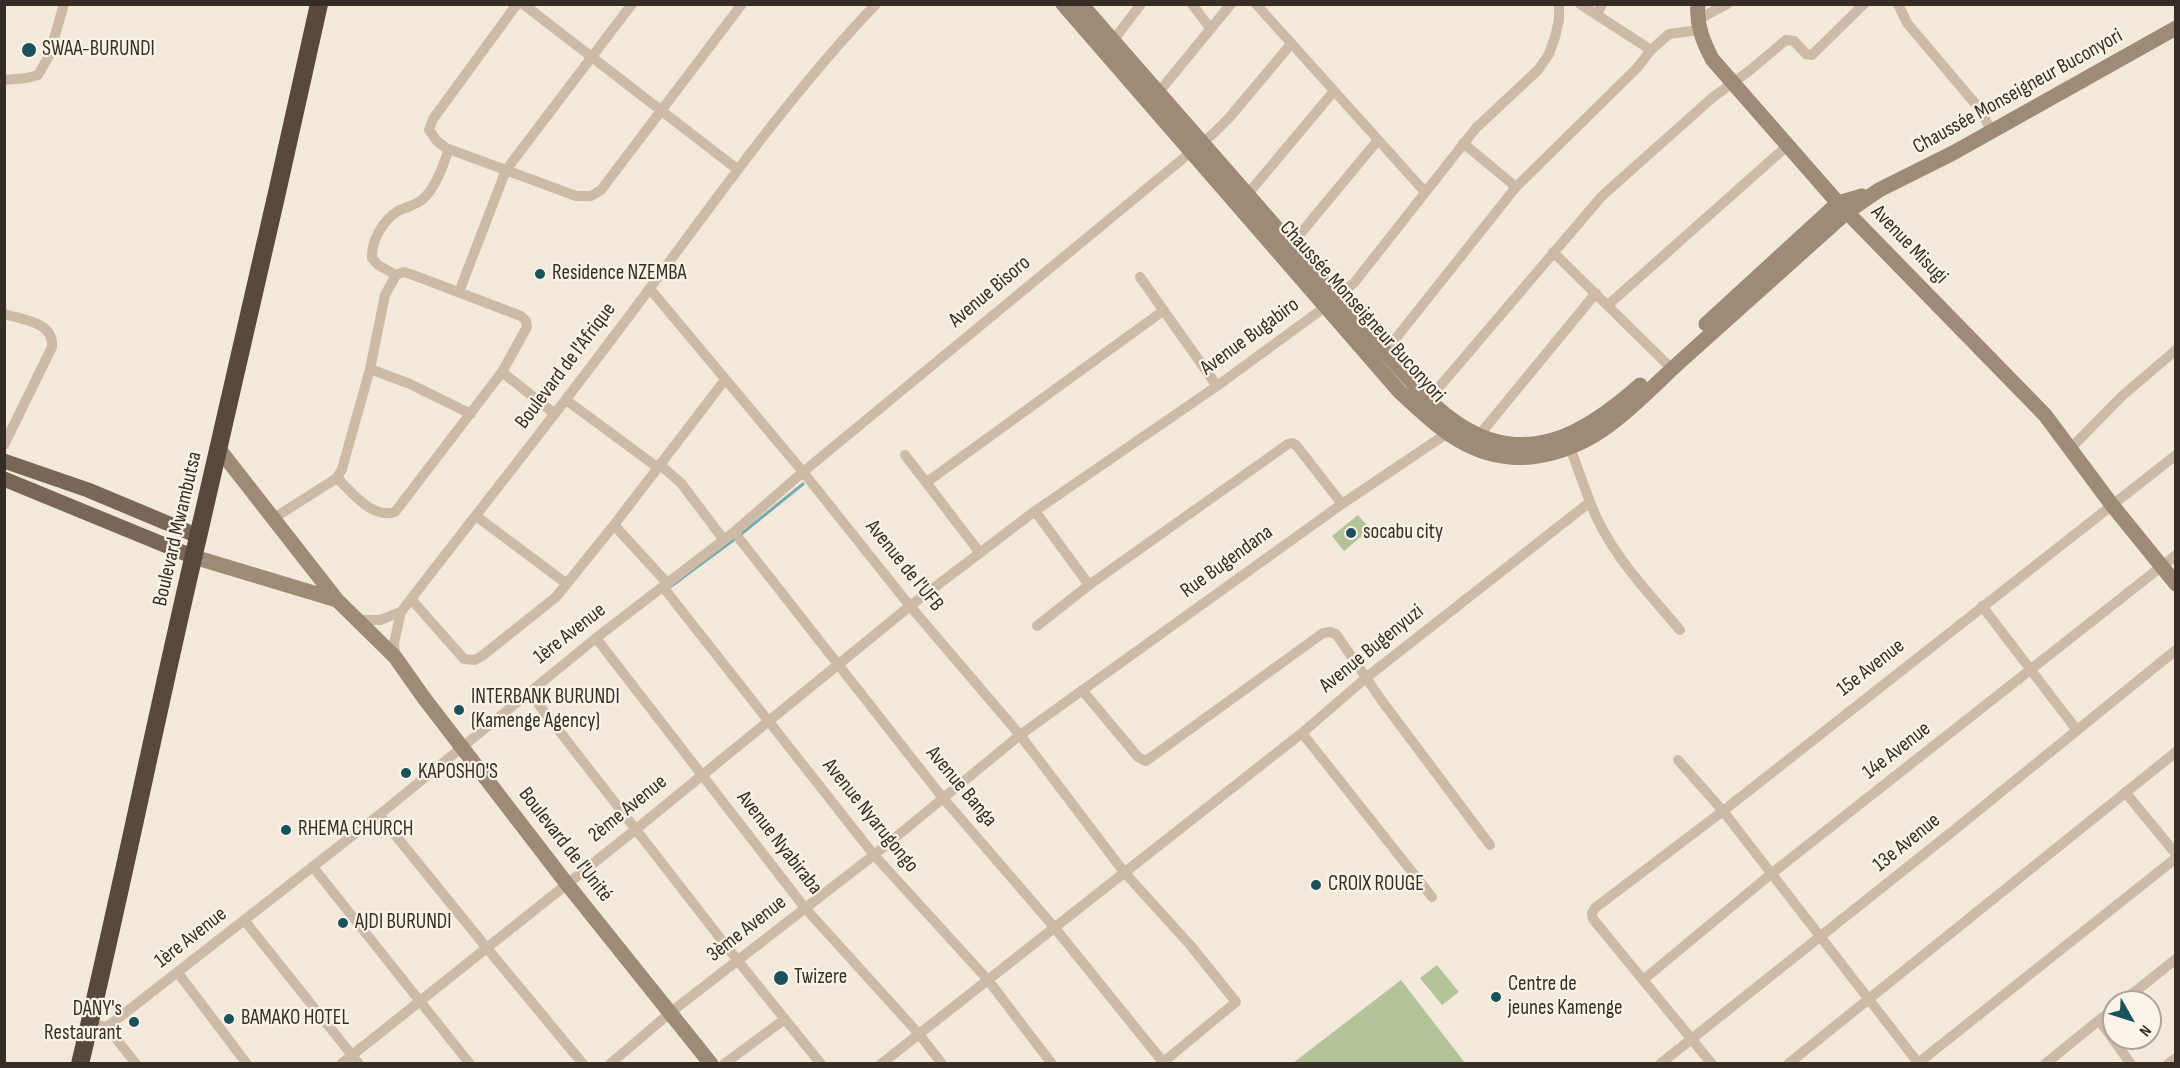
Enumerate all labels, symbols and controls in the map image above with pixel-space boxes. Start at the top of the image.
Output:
street label: Chaussée Monseigneur Buconyori [1909,24,2127,160]
place label: SWAA-BURUNDI [42,37,155,63]
marker: SWAA-BURUNDI [20,41,38,59]
street label: Avenue Misugi [1865,200,1953,290]
street label: Chaussée Monseigneur Buconyori [1274,216,1450,408]
street label: Avenue Bisoro [944,251,1036,333]
place label: Residence NZEMBA [552,261,686,287]
marker: Residence NZEMBA [533,267,547,281]
street label: Avenue Bugabiro [1196,293,1304,381]
street label: Boulevard de l'Afrique [510,298,622,434]
street label: Boulevard Mwambutsa [148,449,208,609]
street label: Avenue de l'UFB [859,515,949,617]
street label: Rue Bugendana [1176,520,1278,604]
place label: socabu city [1363,520,1443,546]
marker: socabu city [1344,526,1358,540]
street label: 1ère Avenue [529,598,611,670]
street label: Avenue Bugenyuzi [1315,599,1429,699]
street label: 15e Avenue [1832,634,1910,702]
place label: INTERBANK BURUNDI (Kamenge Agency) [471,685,620,735]
marker: INTERBANK BURUNDI (Kamenge Agency) [452,703,466,717]
street label: 14e Avenue [1858,717,1936,785]
street label: Avenue Banga [920,742,1002,832]
street label: Avenue Nyarugongo [816,754,924,878]
place label: KAPOSHO'S [418,760,498,786]
marker: KAPOSHO'S [399,766,413,780]
street label: 2ème Avenue [584,770,672,848]
street label: Boulevard de l'Unité [512,783,618,907]
street label: Avenue Nyabiraba [731,786,827,900]
street label: 13e Avenue [1868,808,1946,878]
place label: RHEMA CHURCH [298,817,413,843]
marker: RHEMA CHURCH [279,823,293,837]
place label: CROIX ROUGE [1328,872,1424,898]
marker: CROIX ROUGE [1309,878,1323,892]
street label: 3ème Avenue [702,890,792,968]
street label: 1ère Avenue [150,902,232,974]
place label: AJDI BURUNDI [355,910,451,936]
marker: AJDI BURUNDI [336,916,350,930]
place label: Twizere [794,965,847,991]
marker: Twizere [772,969,790,987]
place label: Centre de jeunes Kamenge [1508,972,1622,1022]
marker: Centre de jeunes Kamenge [1489,990,1503,1004]
north arrow [2102,990,2162,1050]
place label: DANY's Restaurant [44,997,122,1047]
place label: BAMAKO HOTEL [241,1006,349,1032]
marker: BAMAKO HOTEL [222,1012,236,1026]
marker: DANY's Restaurant [127,1015,141,1029]
text: N [2135,1021,2155,1040]

